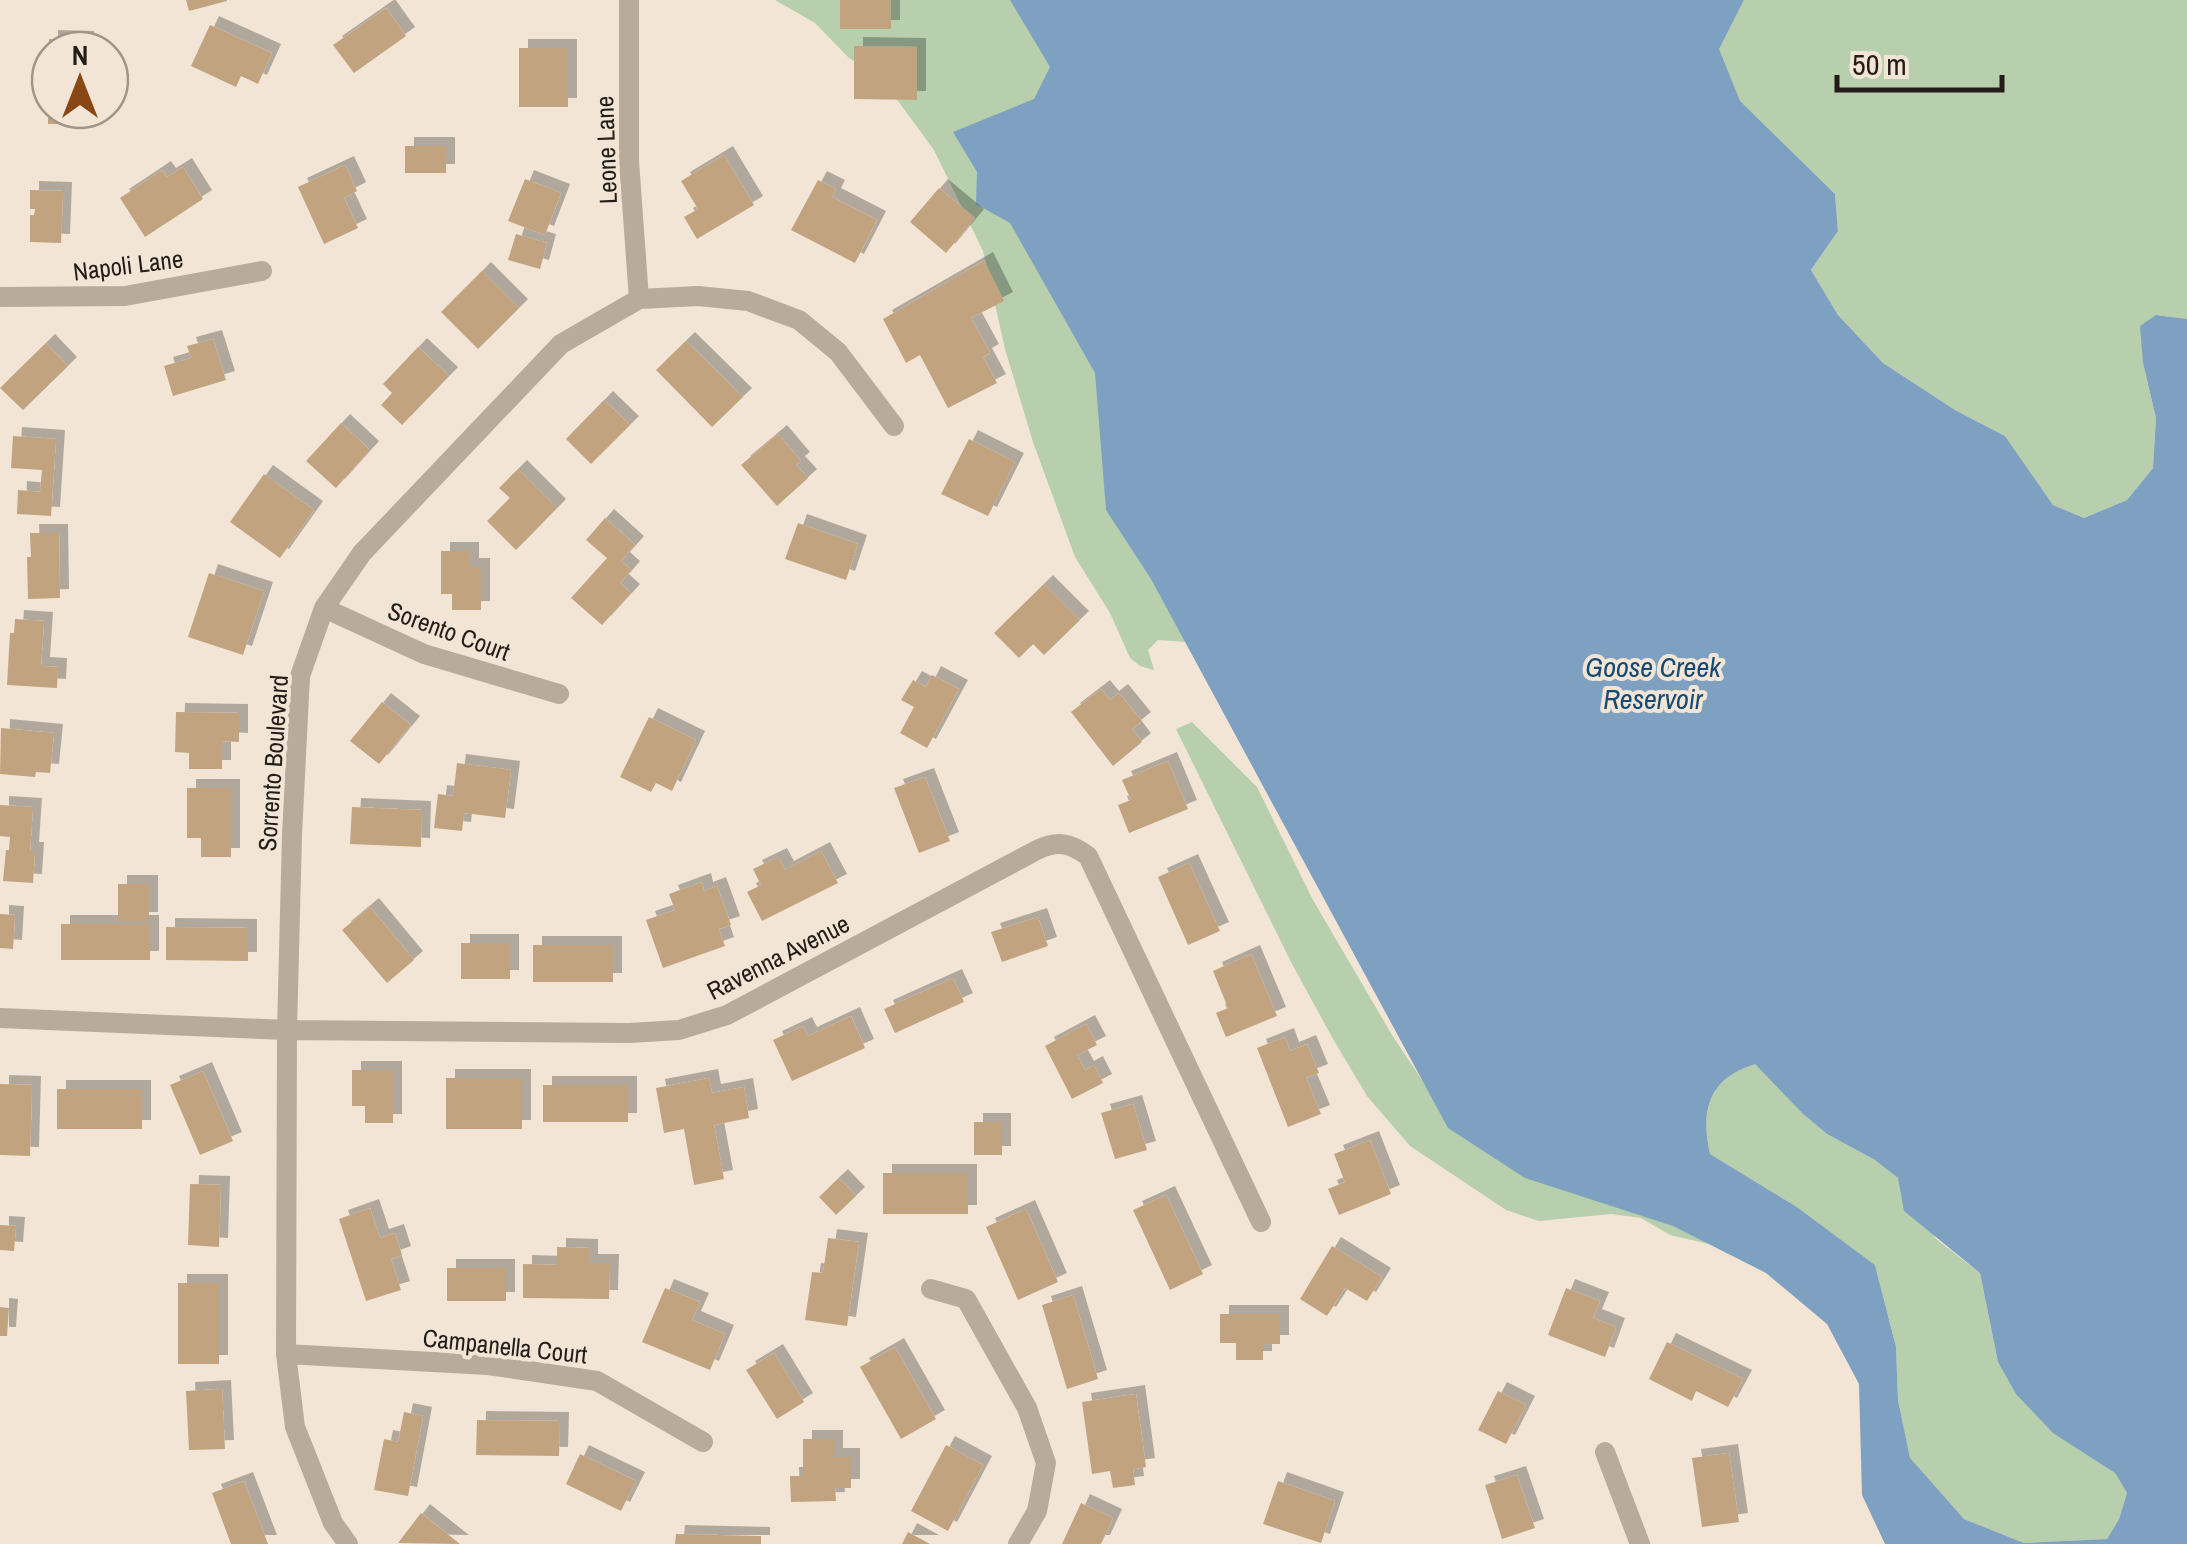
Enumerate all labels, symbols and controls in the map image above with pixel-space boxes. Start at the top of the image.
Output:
north arrow [30,30,130,130]
scale bar [1837,30,2002,92]
text: N [72,36,88,74]
text: 50 m [1852,44,1907,84]
street label: Leone Lane [587,95,625,205]
street label: Napoli Lane [71,241,185,289]
street label: Sorento Court [383,593,515,669]
water label: Goose Creek Reservoir [1585,648,1722,718]
street label: Sorrento Boulevard [250,674,296,852]
street label: Ravenna Avenue [701,906,855,1008]
street label: Campanella Court [421,1320,589,1372]

